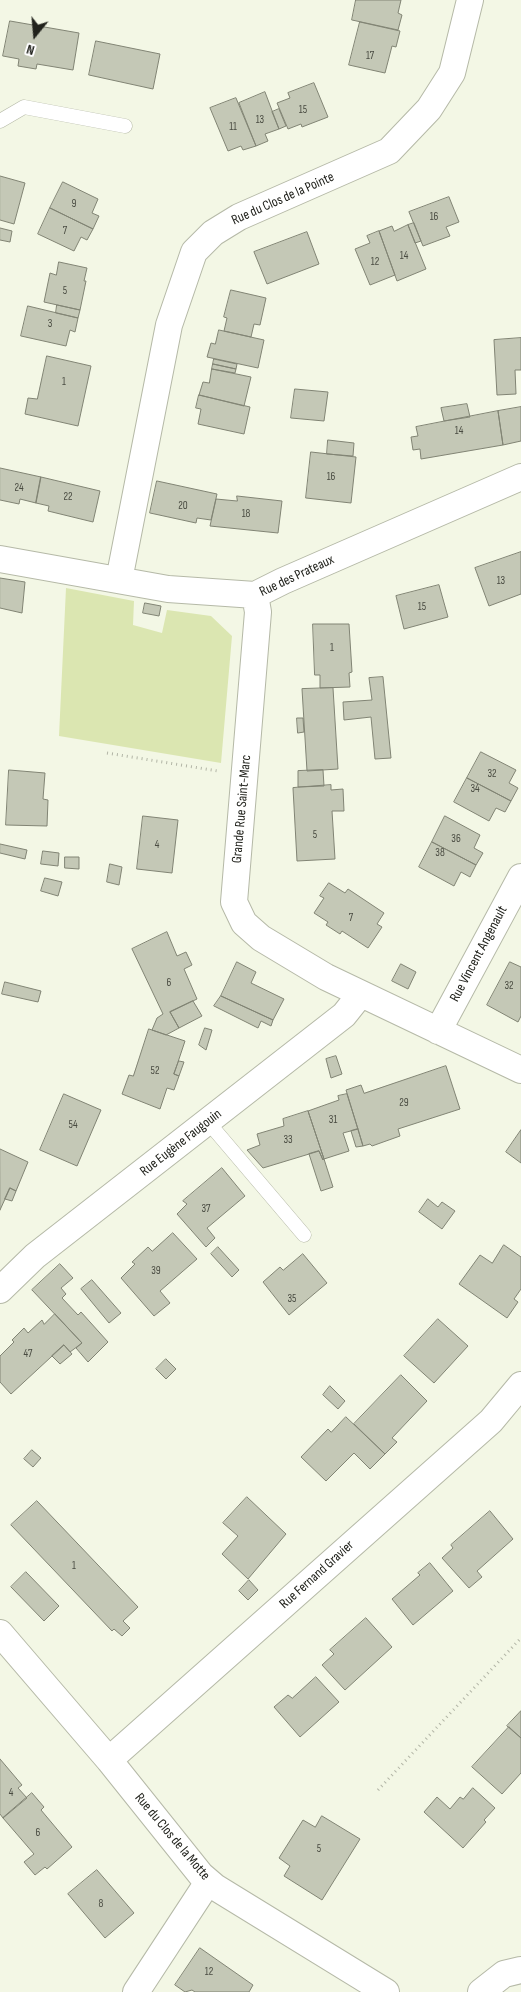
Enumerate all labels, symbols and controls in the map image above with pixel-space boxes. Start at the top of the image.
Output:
north arrow [10,10,60,60]
text: N [24,41,37,59]
house number: 17 [366,49,374,63]
house number: 15 [299,103,307,117]
house number: 13 [256,113,264,127]
house number: 11 [229,120,237,134]
street label: Rue du Clos de la Pointe [229,169,337,229]
house number: 9 [72,197,76,211]
house number: 16 [430,210,438,224]
house number: 7 [63,224,67,238]
house number: 14 [400,249,408,263]
house number: 12 [371,255,379,269]
house number: 5 [63,284,67,298]
house number: 3 [48,317,52,331]
house number: 1 [62,375,66,389]
house number: 14 [455,424,463,438]
house number: 16 [327,470,335,484]
house number: 24 [14,481,24,495]
house number: 22 [63,490,73,504]
house number: 20 [178,499,188,513]
house number: 18 [242,507,250,521]
street label: Rue des Prateaux [257,551,337,601]
house number: 13 [497,574,505,588]
house number: 15 [418,600,426,614]
house number: 1 [330,641,334,655]
street label: Grande Rue Saint-Marc [229,754,255,864]
house number: 32 [487,767,497,781]
house number: 34 [470,782,480,796]
house number: 5 [313,828,317,842]
house number: 36 [451,832,461,846]
house number: 4 [155,838,159,852]
house number: 38 [435,846,445,860]
street label: Rue Vincent Angenault [447,903,511,1005]
house number: 7 [349,911,353,925]
house number: 6 [167,976,171,990]
house number: 32 [504,979,514,993]
house number: 52 [151,1064,159,1078]
house number: 29 [399,1096,409,1110]
street label: Rue Eugène Faugouin [137,1106,225,1180]
house number: 31 [329,1113,337,1127]
house number: 54 [68,1118,78,1132]
house number: 33 [283,1133,293,1147]
house number: 37 [201,1202,211,1216]
house number: 39 [151,1264,161,1278]
house number: 35 [287,1292,297,1306]
house number: 47 [24,1347,32,1361]
street label: Rue Fernand Gravier [276,1537,358,1613]
house number: 1 [72,1559,76,1573]
house number: 4 [9,1786,13,1800]
street label: Rue du Clos de la Motte [131,1790,213,1884]
house number: 6 [36,1826,40,1840]
house number: 5 [317,1842,321,1856]
house number: 8 [99,1897,103,1911]
house number: 12 [205,1965,213,1979]

